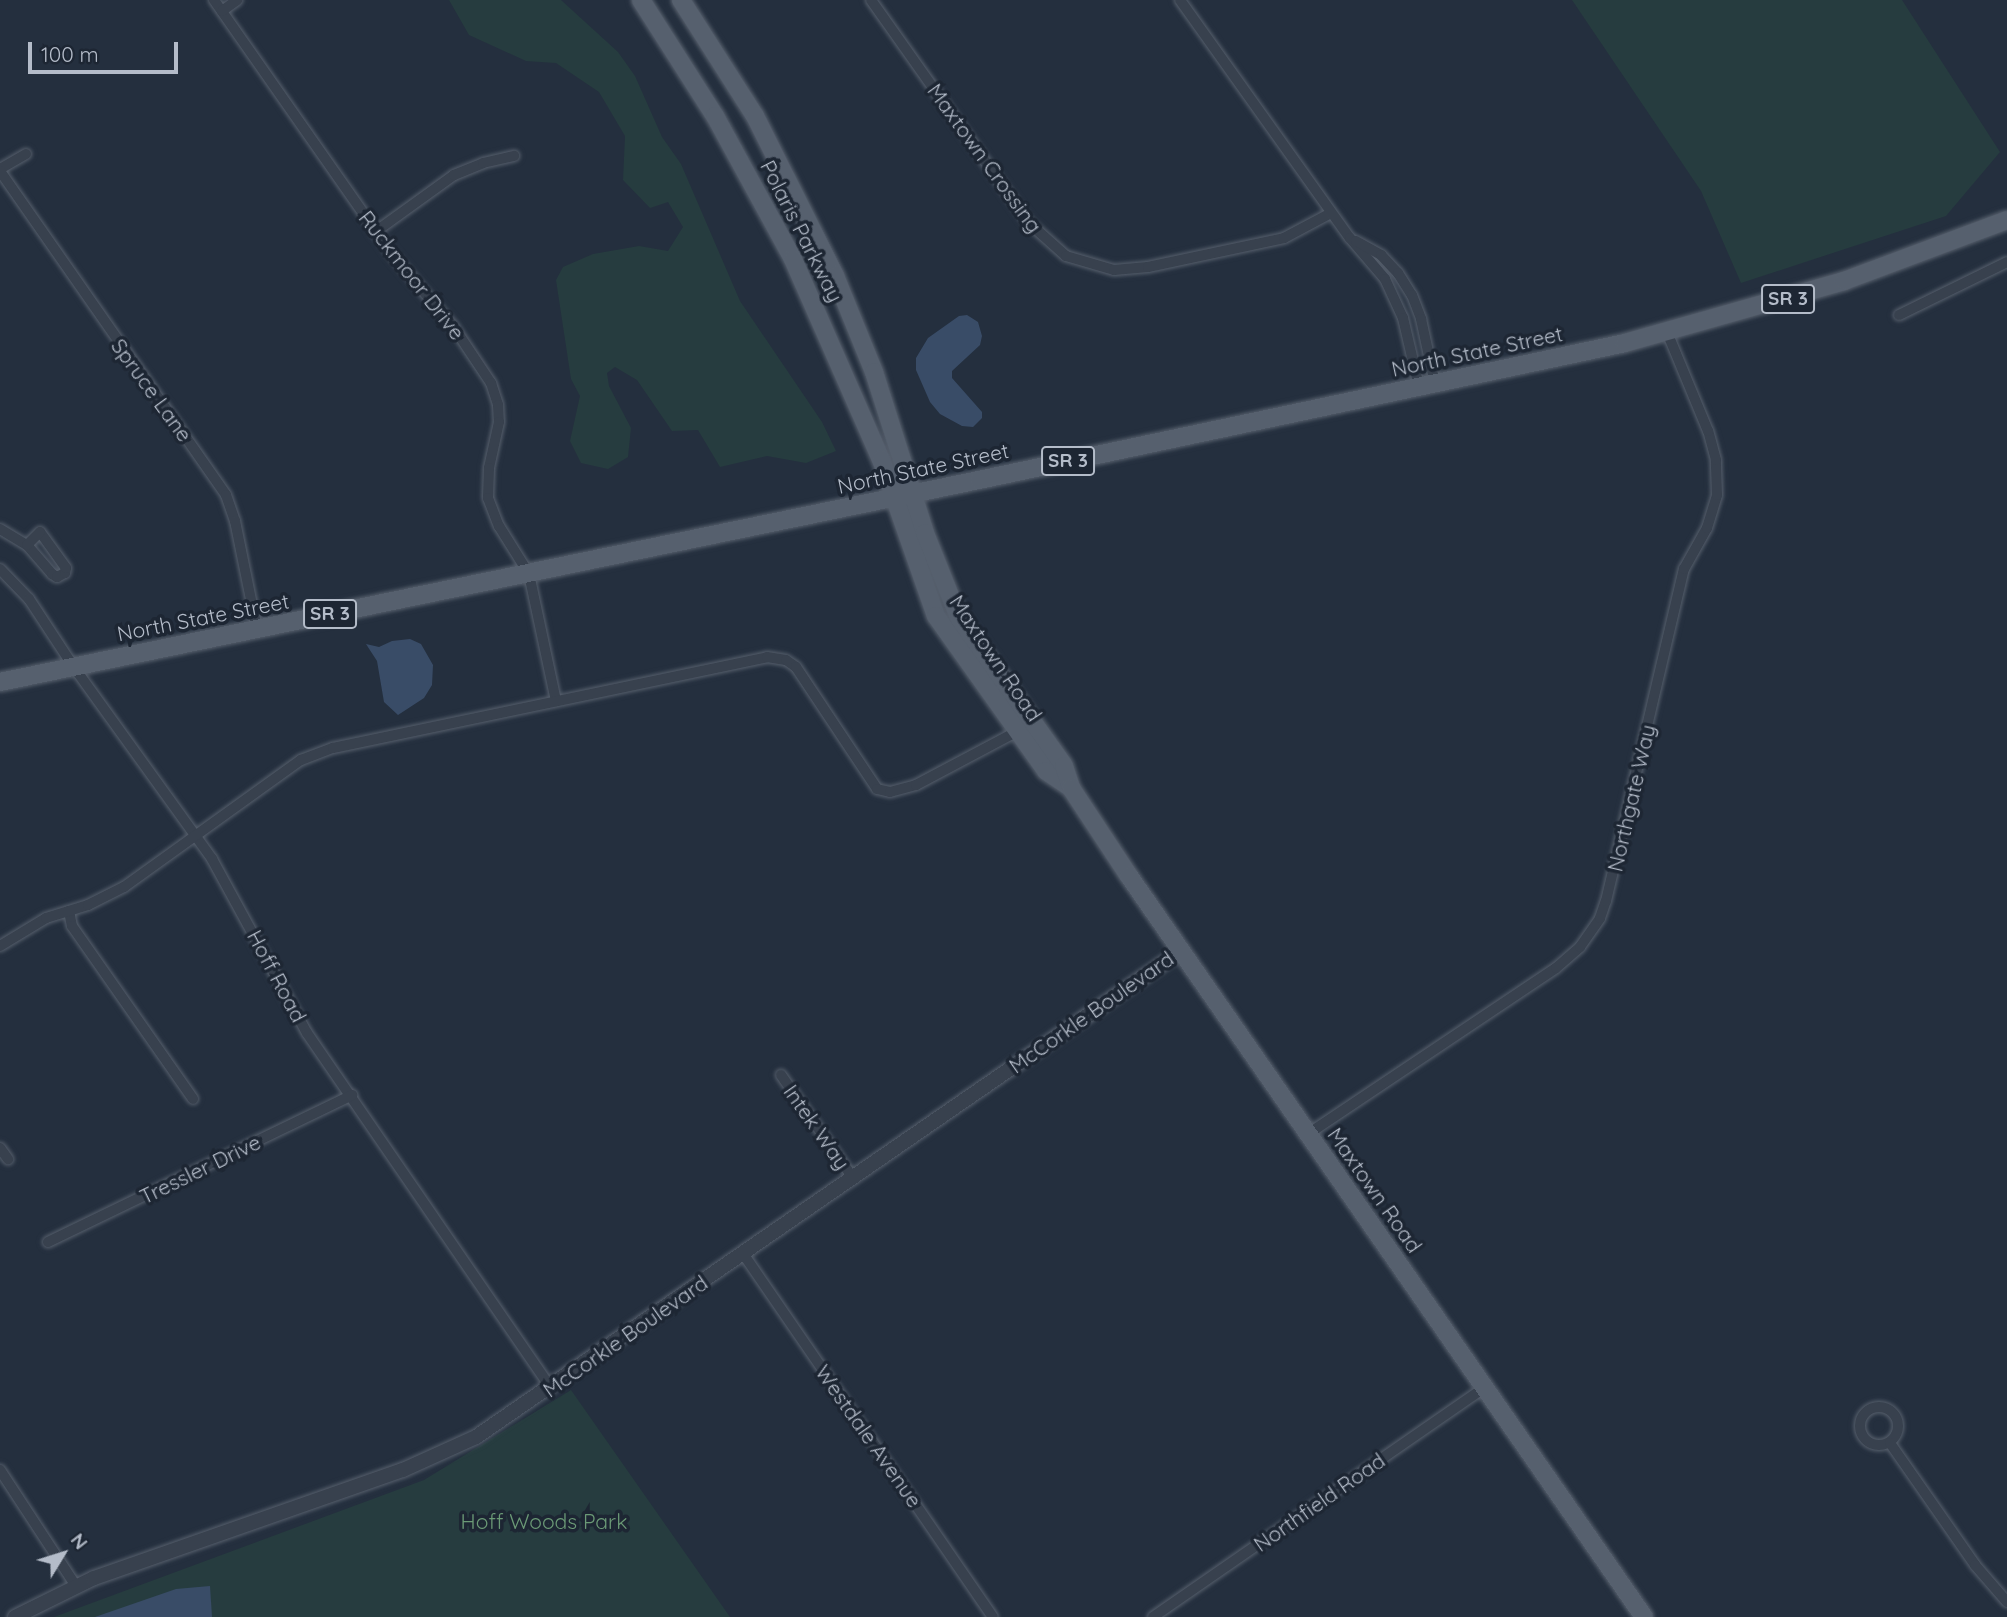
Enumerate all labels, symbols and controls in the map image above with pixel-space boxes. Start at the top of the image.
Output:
scale bar [32,28,182,72]
text: 100 m [41,41,99,67]
street label: Maxtown Crossing [922,79,1048,237]
street label: Polaris Parkway [755,156,849,306]
street label: Ruckmoor Drive [354,205,470,345]
road number: SR 3 [1760,284,1816,314]
street label: North State Street [1389,321,1565,381]
street label: Spruce Lane [106,334,198,446]
street label: North State Street [835,438,1011,498]
road number: SR 3 [1040,446,1096,476]
street label: North State Street [115,588,291,646]
street label: Maxtown Road [945,590,1047,726]
road number: SR 3 [302,598,358,629]
street label: Northgate Way [1602,722,1660,874]
street label: Hoff Road [242,926,312,1026]
street label: McCorkle Boulevard [1004,946,1178,1078]
street label: Intek Way [779,1080,855,1174]
street label: Maxtown Road [1323,1123,1427,1257]
street label: Tressler Drive [135,1129,265,1209]
street label: McCorkle Boulevard [538,1270,712,1402]
street label: Westdale Avenue [810,1360,928,1512]
street label: Northfield Road [1249,1447,1389,1557]
park label: Hoff Woods Park [461,1508,627,1534]
north arrow [28,1519,98,1589]
text: N [66,1528,93,1554]

